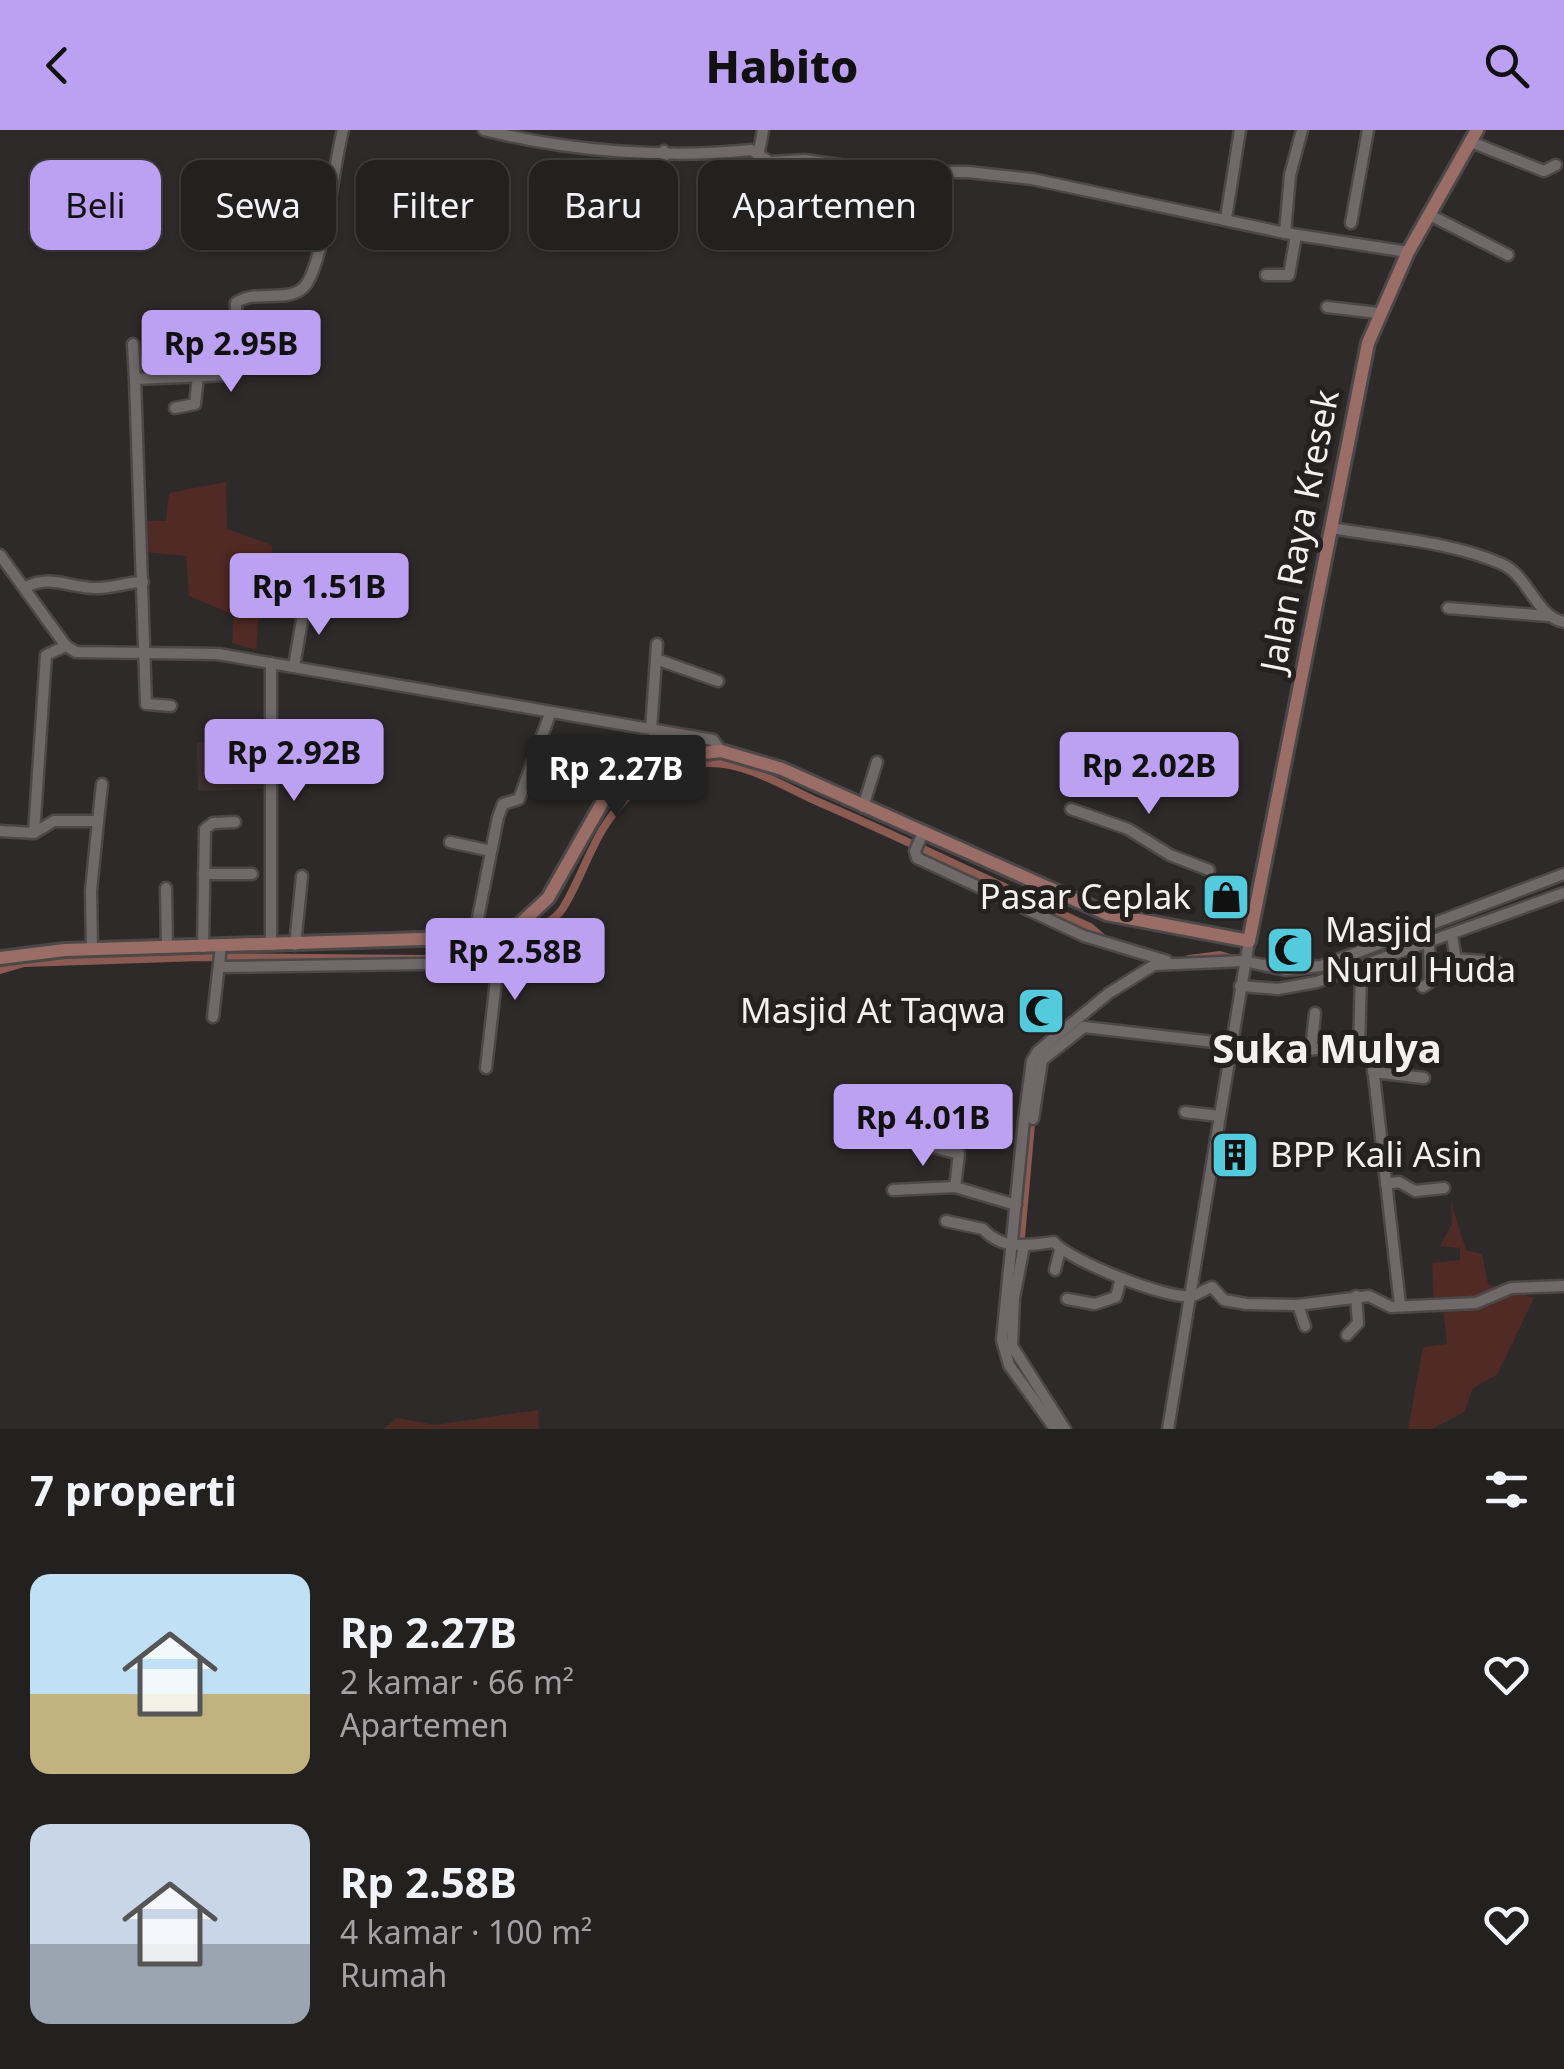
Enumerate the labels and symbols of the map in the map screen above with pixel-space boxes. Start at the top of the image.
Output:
pin: Rp 2.95B [128,310,334,395]
street label: Jalan Raya Kresek [1248,385,1349,679]
pin: Rp 1.51B [216,553,422,638]
pin: Rp 2.92B [191,719,397,804]
pin: Rp 2.02B [1046,732,1252,817]
pin: Rp 2.27B [513,735,719,820]
shop icon: Pasar Ceplak [1200,871,1252,923]
place label: Pasar Ceplak [979,872,1191,919]
place label: Masjid Nurul Huda [1325,905,1516,992]
pin: Rp 2.58B [412,918,618,1003]
mosque icon: Masjid Nurul Huda [1264,924,1316,976]
mosque icon: Masjid At Taqwa [1015,985,1067,1037]
place label: Masjid At Taqwa [740,986,1006,1033]
district label: Suka Mulya [1212,1020,1442,1075]
pin: Rp 4.01B [820,1084,1026,1169]
building icon: BPP Kali Asin [1209,1129,1261,1181]
place label: BPP Kali Asin [1270,1130,1482,1177]

